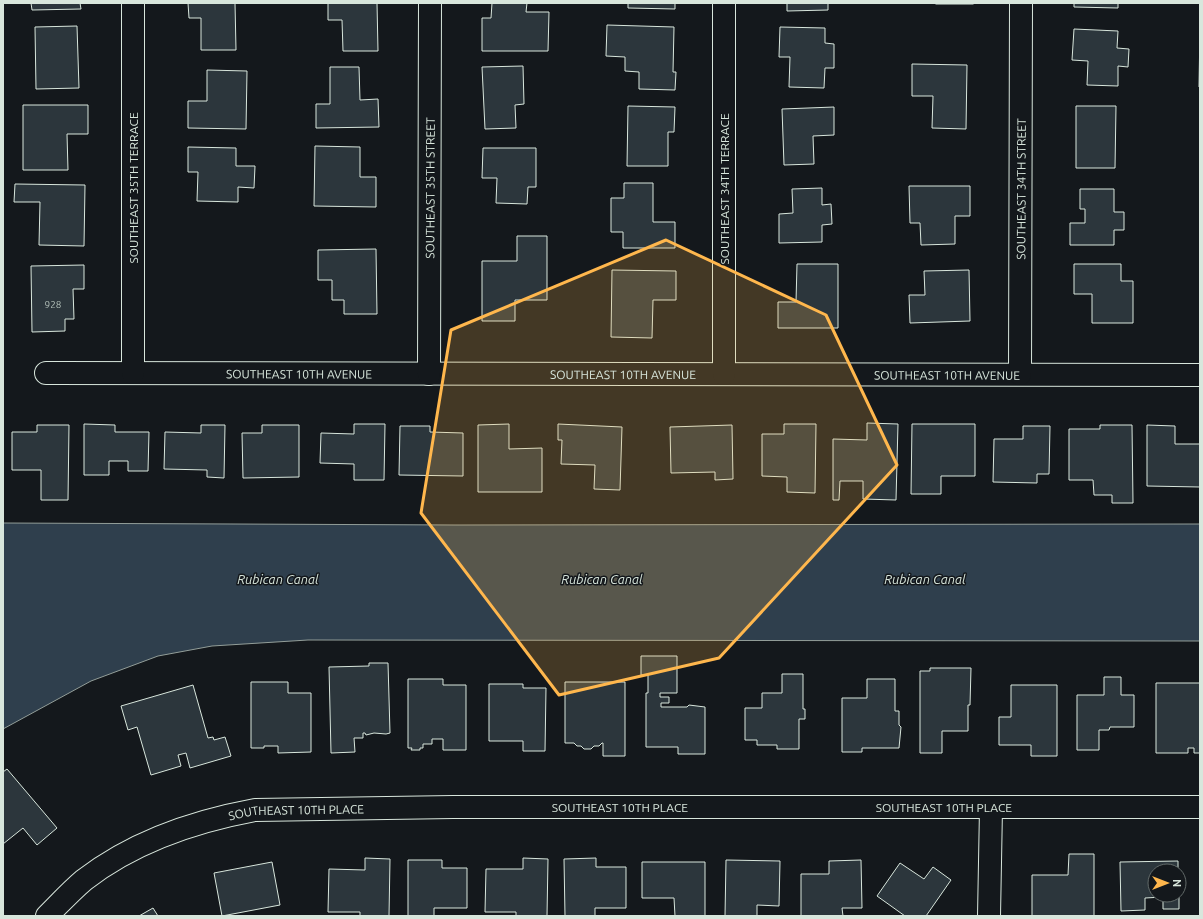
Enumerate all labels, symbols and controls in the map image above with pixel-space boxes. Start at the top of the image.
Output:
street label: SOUTHEAST 35TH TERRACE [127,112,140,264]
street label: SOUTHEAST 34TH TERRACE [718,113,731,265]
street label: SOUTHEAST 35TH STREET [423,117,436,259]
street label: SOUTHEAST 34TH STREET [1014,118,1027,260]
house number: 928 [45,299,62,310]
street label: SOUTHEAST 10TH AVENUE [226,367,372,380]
street label: SOUTHEAST 10TH AVENUE [550,367,696,381]
street label: SOUTHEAST 10TH AVENUE [874,368,1020,381]
water label: Rubican Canal [237,572,319,586]
water label: Rubican Canal [561,572,643,586]
water label: Rubican Canal [884,572,966,586]
street label: SOUTHEAST 10TH PLACE [552,801,688,814]
street label: SOUTHEAST 10TH PLACE [876,801,1012,814]
street label: SOUTHEAST 10TH PLACE [227,802,364,822]
north arrow [1147,863,1187,903]
text: N [1171,879,1183,887]

